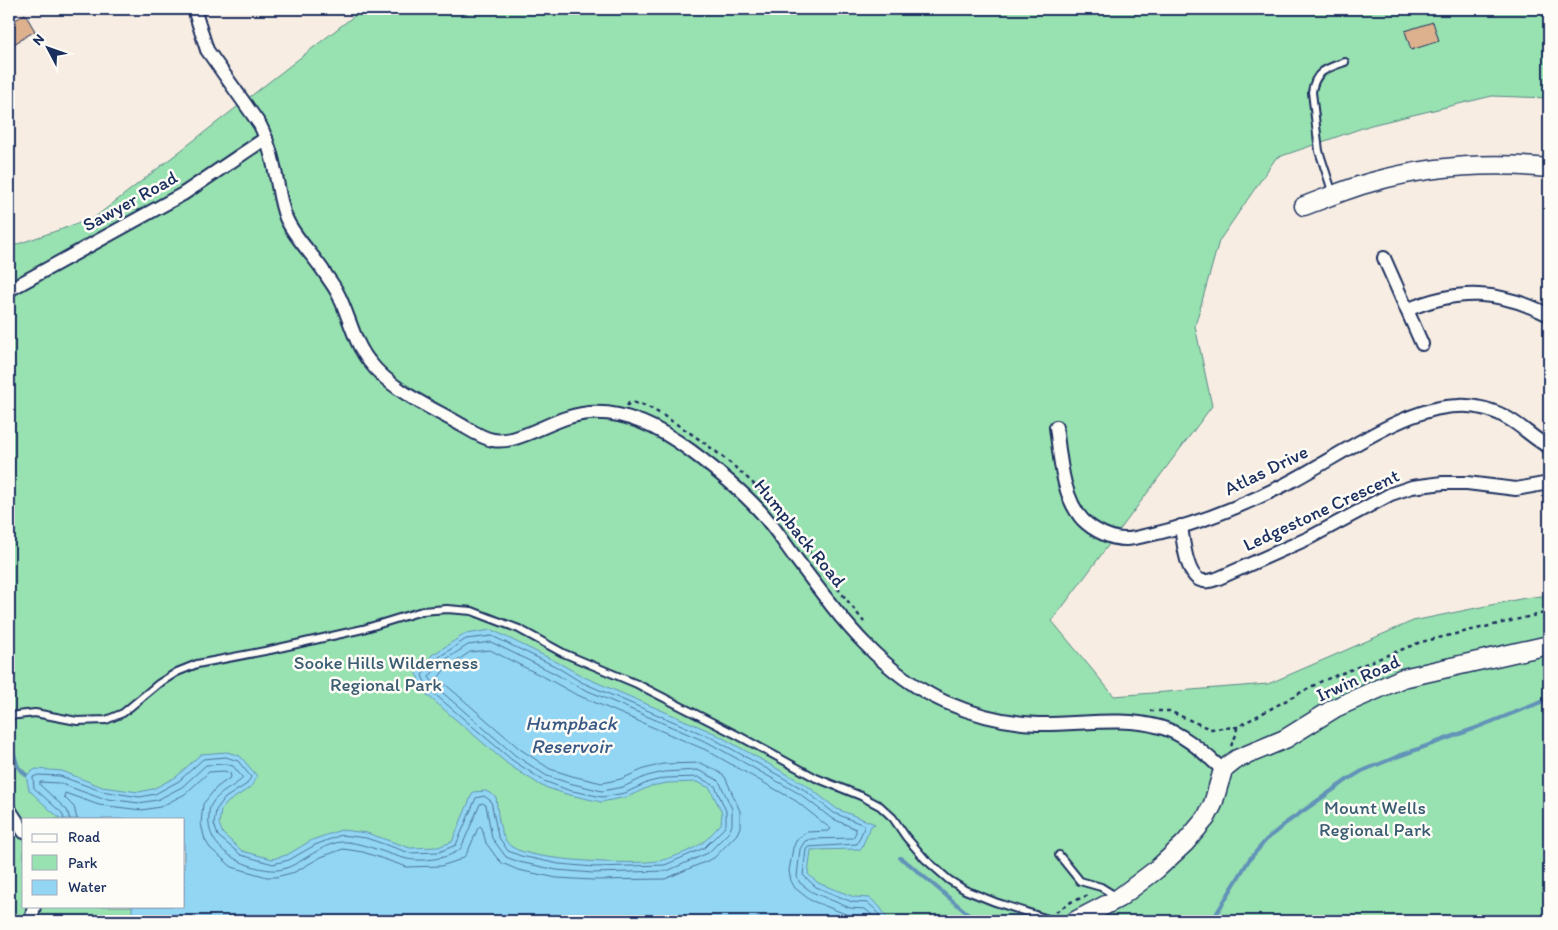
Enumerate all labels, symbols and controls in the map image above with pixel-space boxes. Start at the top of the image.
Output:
north arrow [22,22,72,72]
text: N [29,31,48,49]
street label: Sawyer Road [79,165,182,236]
street label: Atlas Drive [1220,440,1312,500]
street label: Ledgestone Crescent [1239,464,1403,556]
street label: Humpback Road [749,474,851,592]
street label: Irwin Road [1313,649,1404,707]
park label: Sooke Hills Wilderness Regional Park [294,651,478,696]
water label: Humpback Reservoir [525,711,619,758]
park label: Mount Wells Regional Park [1319,796,1431,841]
legend [22,818,185,908]
text: Road [68,828,101,846]
text: Park [68,854,98,872]
text: Water [68,878,107,896]

